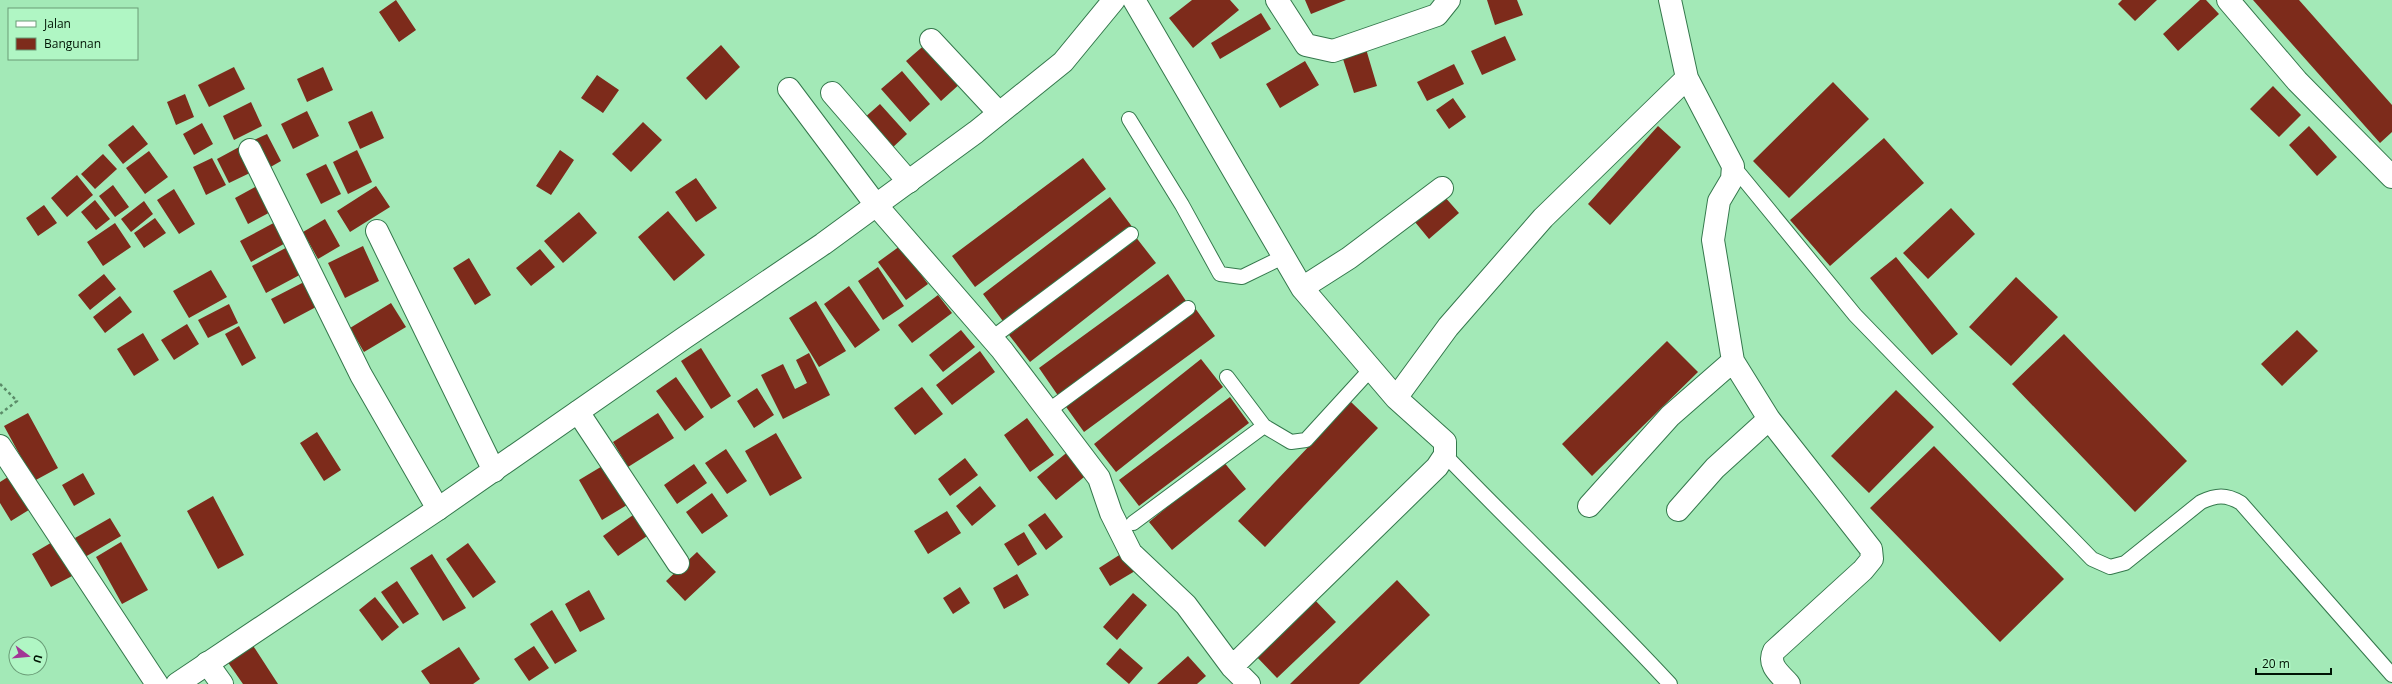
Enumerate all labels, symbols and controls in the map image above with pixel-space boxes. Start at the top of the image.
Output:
legend [8,8,138,60]
text: Jalan [43,15,71,32]
text: Bangunan [44,35,101,52]
north arrow [8,636,48,676]
scale bar [2256,650,2331,676]
text: U [30,653,46,665]
text: 20 m [2262,655,2290,672]

